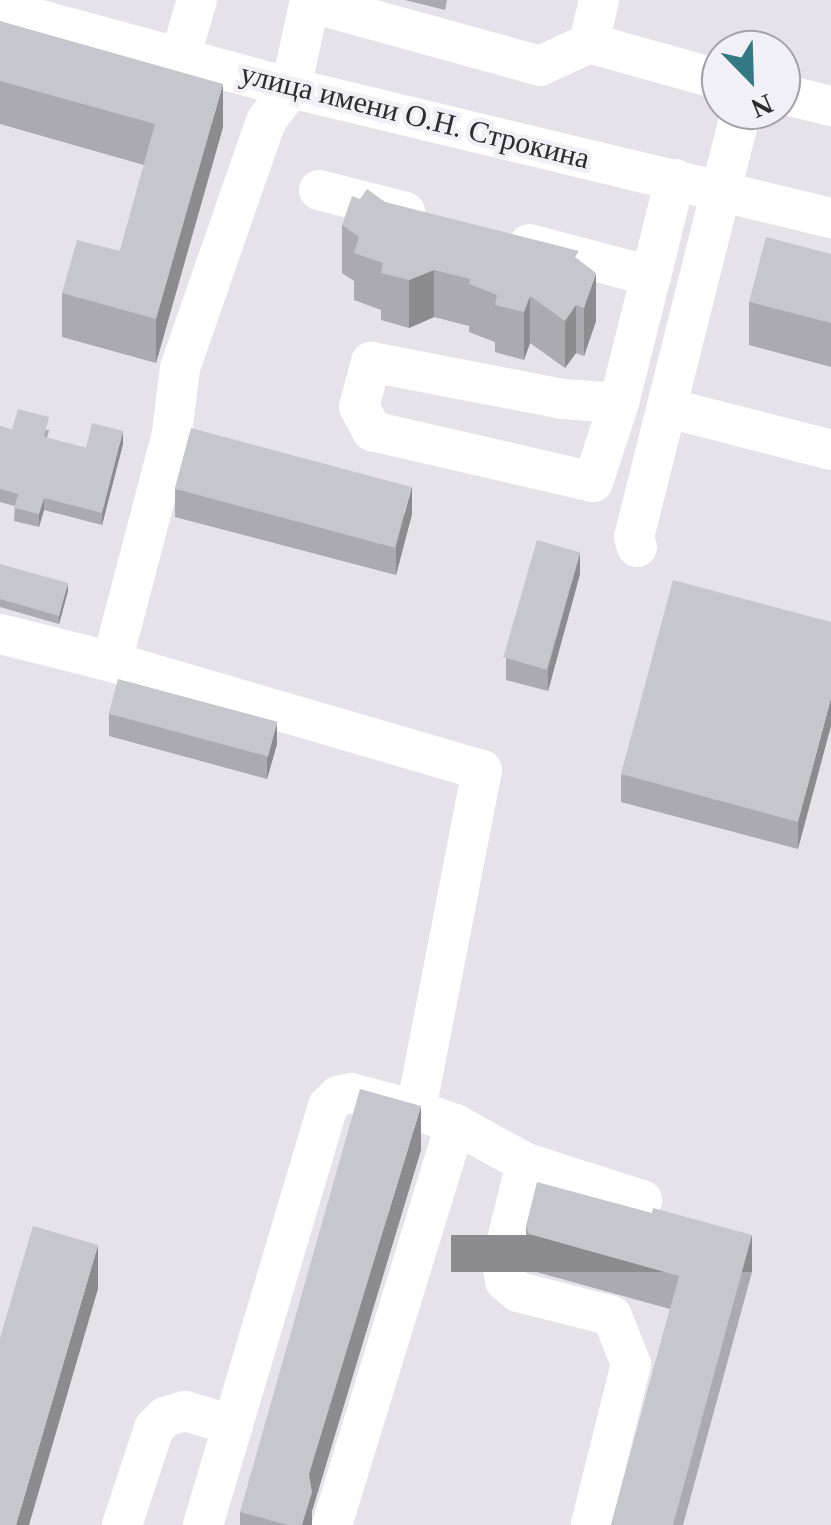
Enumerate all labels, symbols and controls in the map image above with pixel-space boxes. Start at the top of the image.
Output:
north arrow [701,30,801,130]
street label: улица имени О.Н. Строкина [237,55,593,177]
text: N [747,88,778,124]

